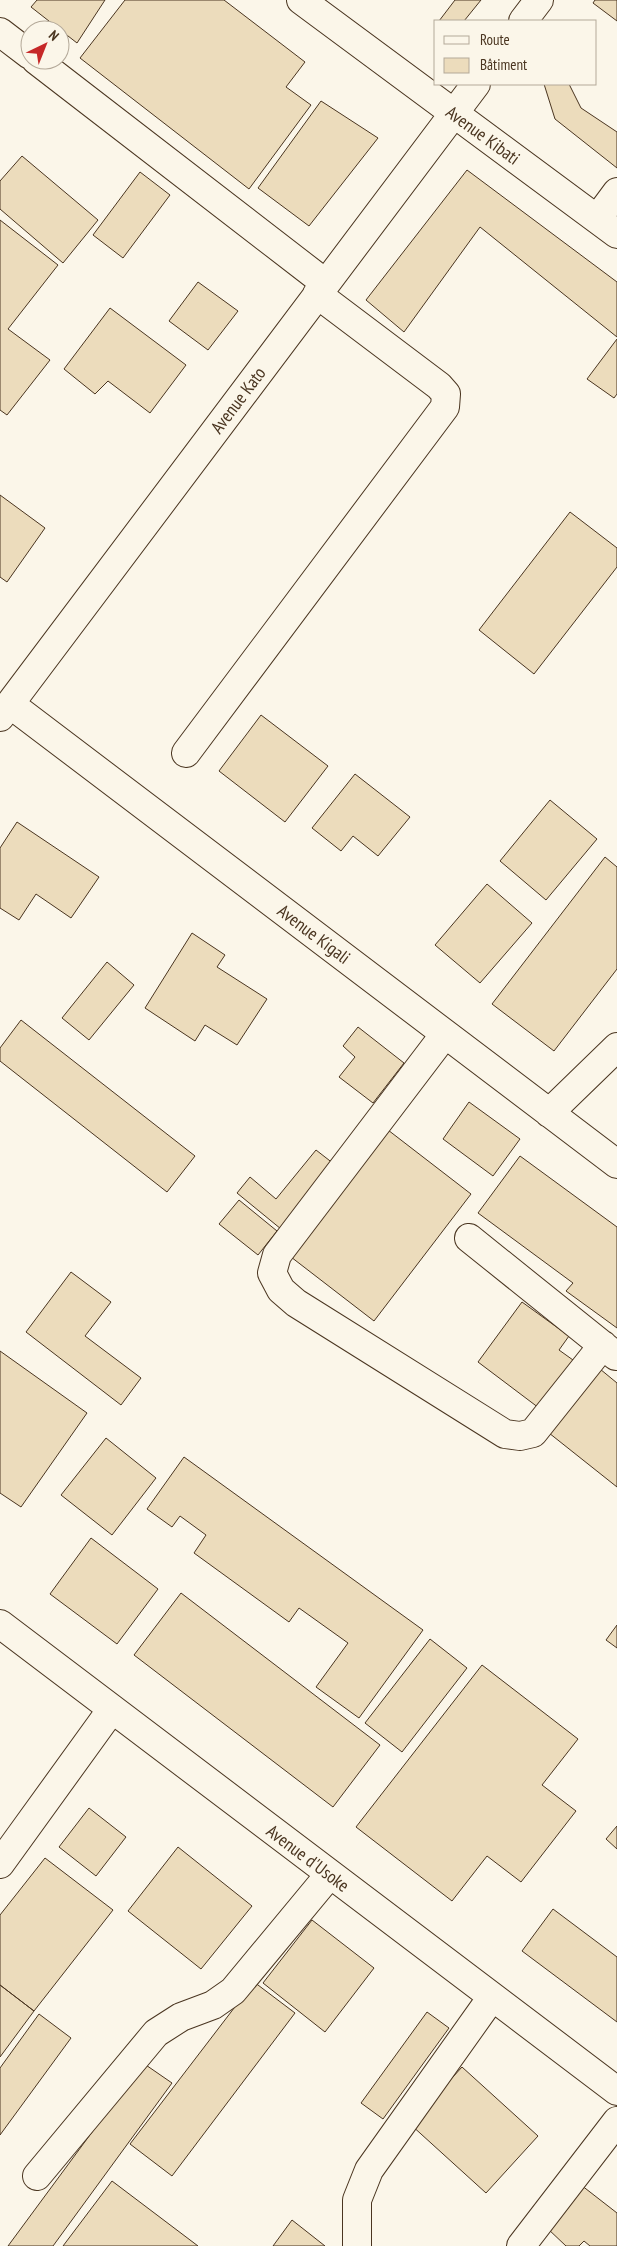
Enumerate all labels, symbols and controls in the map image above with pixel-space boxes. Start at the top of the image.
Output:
north arrow [20,20,70,70]
legend [434,20,597,85]
text: N [45,26,63,45]
text: Route [480,30,510,49]
text: Bâtiment [480,55,527,74]
street label: Avenue Kibati [441,100,525,170]
street label: Avenue Kato [205,362,271,438]
street label: Avenue Kigali [273,899,355,969]
street label: Avenue d'Usoke [262,1819,354,1897]

